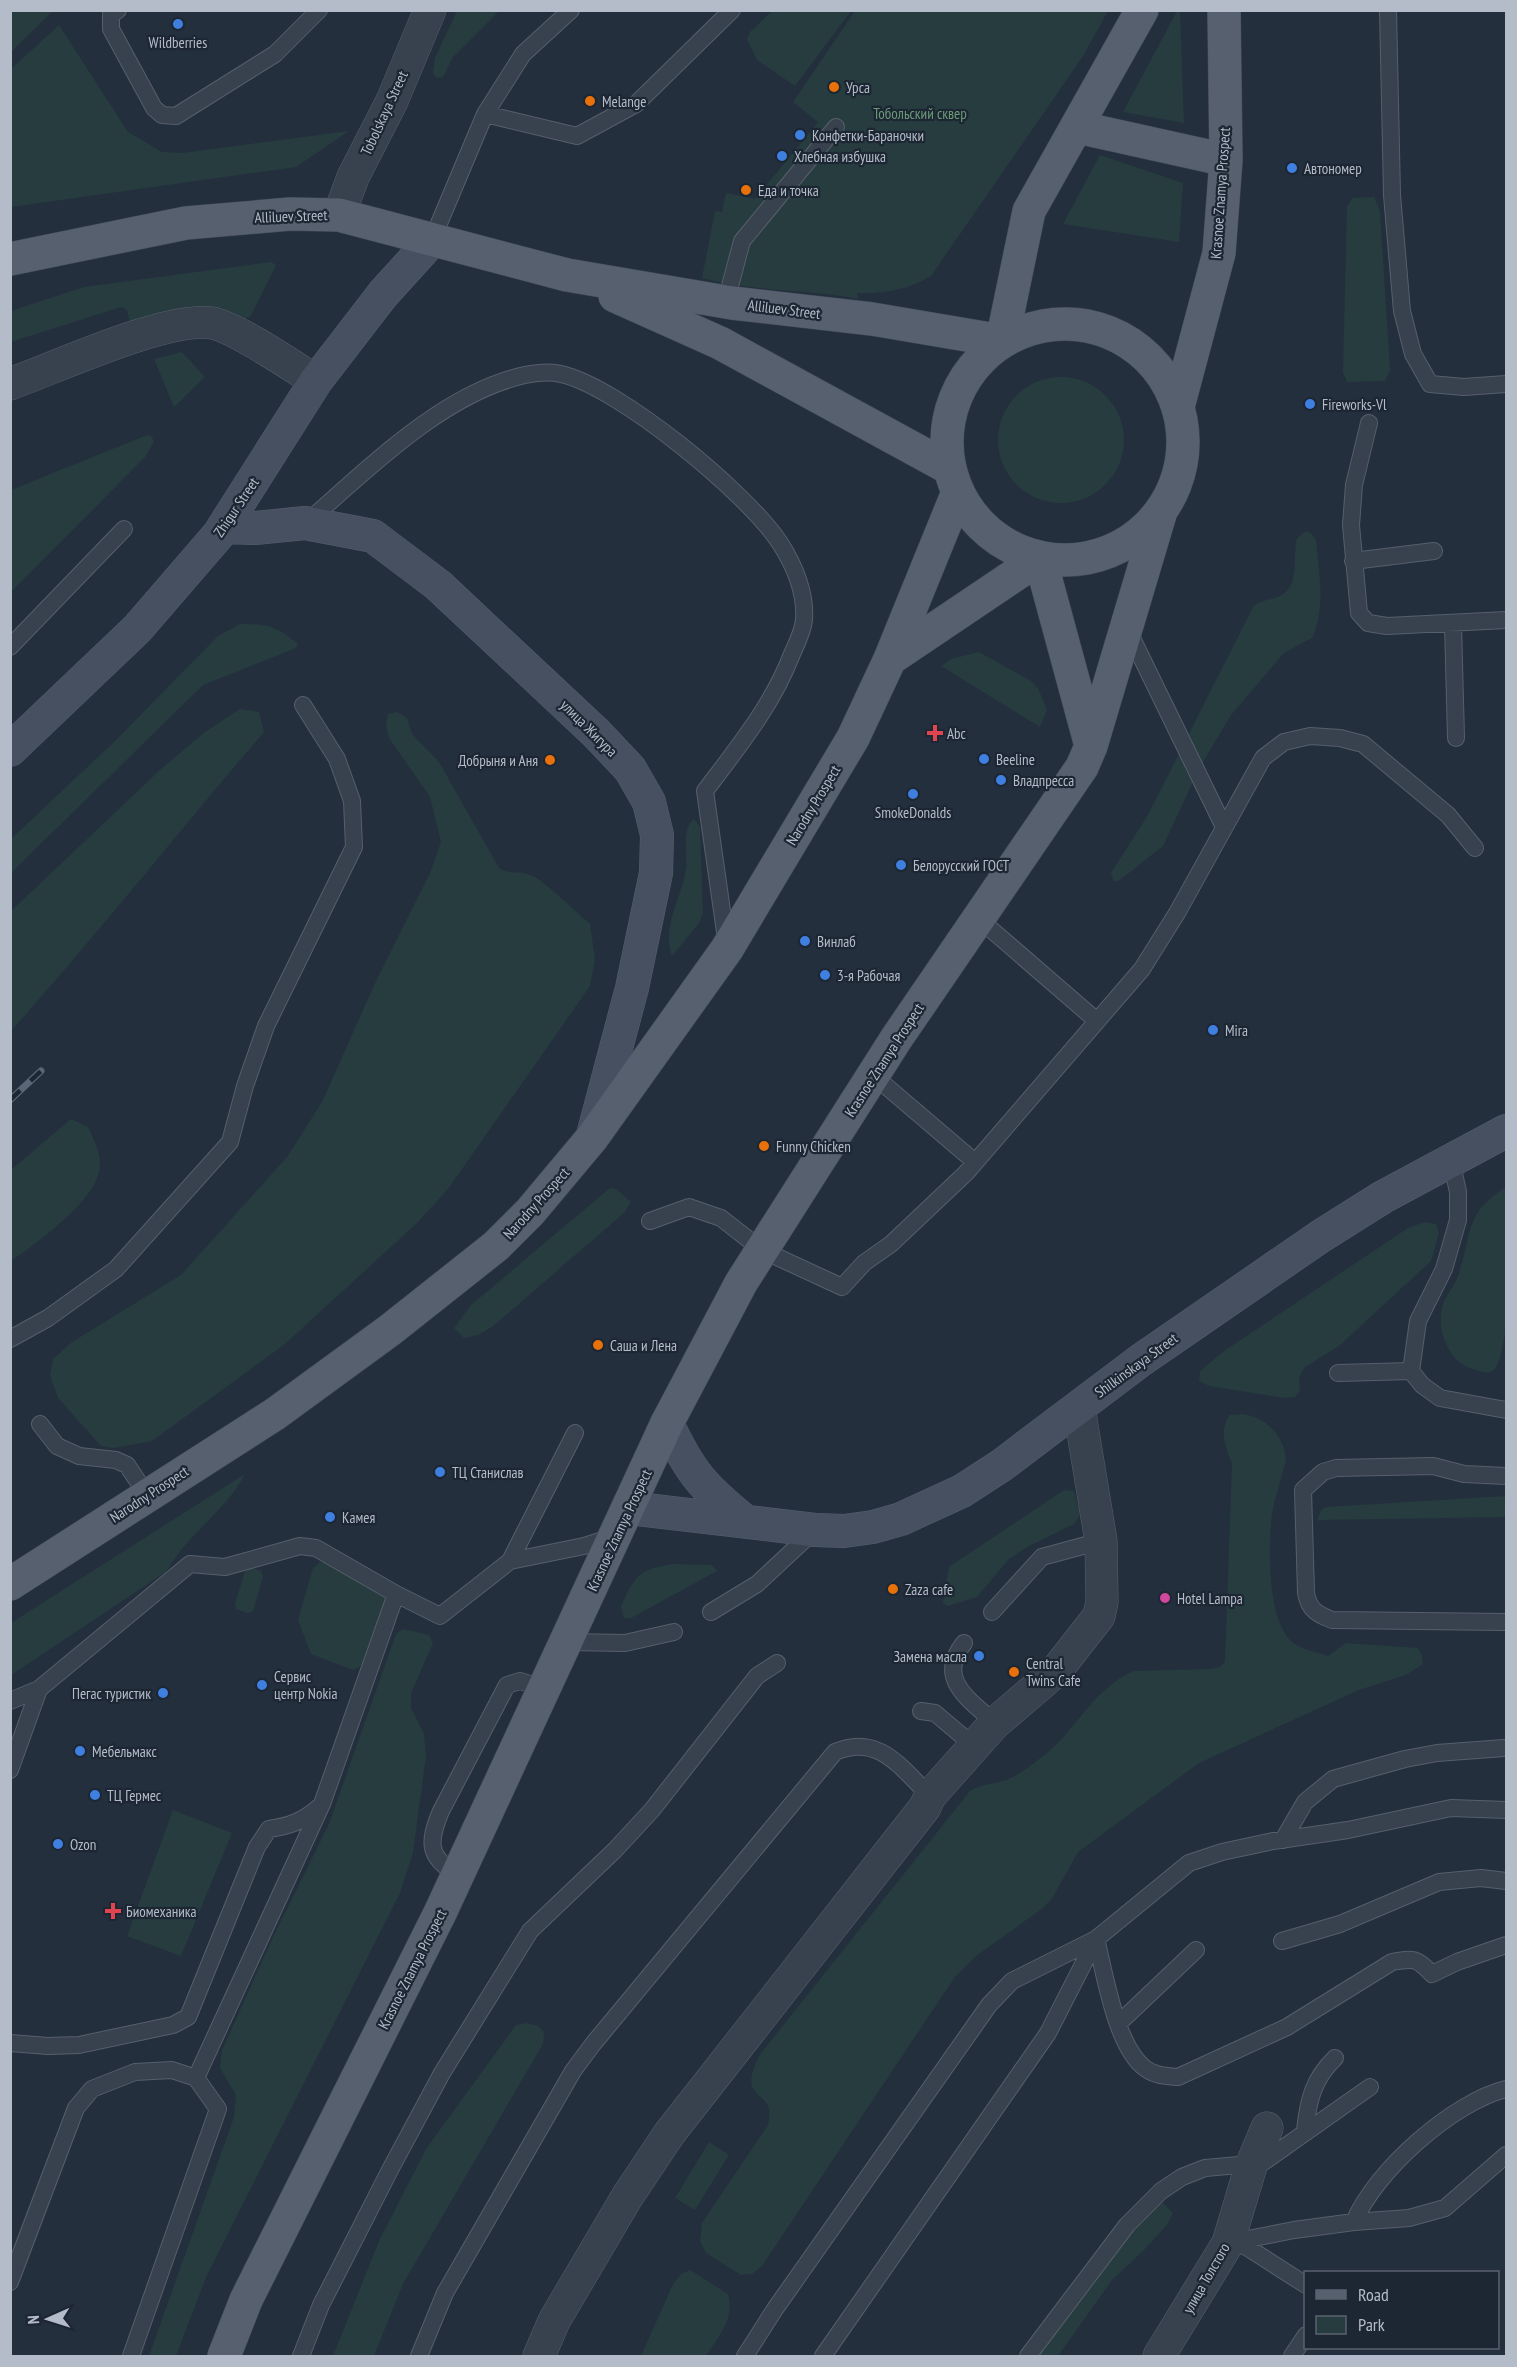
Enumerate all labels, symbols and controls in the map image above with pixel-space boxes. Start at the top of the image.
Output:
marker: Wildberries [171,17,185,31]
place label: Wildberries [149,33,207,52]
street label: Tobolskaya Street [356,68,412,158]
place label: Урса [846,78,870,97]
marker: Урса [827,80,841,94]
place label: Melange [602,92,647,111]
marker: Melange [583,94,597,108]
park label: Тобольский сквер [873,104,967,123]
place label: Конфетки-Бараночки [812,126,924,145]
street label: Krasnoe Znamya Prospect [1206,126,1234,260]
marker: Конфетки-Бараночки [793,128,807,142]
place label: Хлебная избушка [794,147,886,166]
marker: Хлебная избушка [775,149,789,163]
place label: Автономер [1304,159,1362,178]
marker: Автономер [1285,161,1299,175]
place label: Еда и точка [758,181,819,200]
marker: Еда и точка [739,183,753,197]
street label: Alliluev Street [254,205,328,227]
street label: Alliluev Street [747,295,821,323]
place label: Fireworks-Vl [1322,395,1387,414]
marker: Fireworks-Vl [1303,397,1317,411]
street label: Zhigur Street [209,474,263,540]
street label: улица Жигура [556,695,622,761]
place label: Abc [947,724,967,743]
marker: Abc [928,726,942,740]
place label: Beeline [996,750,1035,769]
place label: Добрыня и Аня [458,751,538,770]
marker: Beeline [977,752,991,766]
marker: Добрыня и Аня [543,753,557,767]
street label: Narodny Prospect [782,761,844,849]
place label: Владпресса [1013,771,1074,790]
marker: Владпресса [994,773,1008,787]
marker: SmokeDonalds [906,787,920,801]
place label: SmokeDonalds [875,803,951,822]
place label: Белорусский ГОСТ [913,856,1010,875]
marker: Белорусский ГОСТ [894,858,908,872]
place label: Винлаб [817,932,856,951]
marker: Винлаб [798,934,812,948]
place label: 3-я Рабочая [837,966,900,985]
marker: 3-я Рабочая [818,968,832,982]
street label: Krasnoe Znamya Prospect [840,999,928,1121]
place label: Mira [1225,1021,1248,1040]
marker: Mira [1206,1023,1220,1037]
place label: Funny Chicken [776,1137,851,1156]
marker: Funny Chicken [757,1139,771,1153]
street label: Narodny Prospect [499,1163,573,1243]
street label: Shilkinskaya Street [1091,1328,1181,1402]
place label: Саша и Лена [610,1336,677,1355]
marker: Саша и Лена [591,1338,605,1352]
street label: Narodny Prospect [106,1461,192,1527]
place label: ТЦ Станислав [452,1463,524,1482]
marker: ТЦ Станислав [433,1465,447,1479]
street label: Krasnoe Znamya Prospect [582,1466,656,1594]
place label: Камея [342,1508,375,1527]
marker: Камея [323,1510,337,1524]
place label: Zaza cafe [905,1580,953,1599]
marker: Zaza cafe [886,1582,900,1596]
place label: Hotel Lampa [1177,1589,1243,1608]
marker: Hotel Lampa [1158,1591,1172,1605]
place label: Замена масла [894,1647,967,1666]
marker: Замена масла [972,1649,986,1663]
place label: Central Twins Cafe [1026,1654,1081,1690]
marker: Central Twins Cafe [1007,1665,1021,1679]
place label: Сервис центр Nokia [274,1667,337,1703]
marker: Сервис центр Nokia [255,1678,269,1692]
place label: Пегас туристик [72,1684,151,1703]
marker: Пегас туристик [156,1686,170,1700]
place label: Мебельмакс [92,1742,157,1761]
marker: Мебельмакс [73,1744,87,1758]
place label: ТЦ Гермес [107,1786,162,1805]
marker: ТЦ Гермес [88,1788,102,1802]
place label: Ozon [70,1835,96,1854]
marker: Ozon [51,1837,65,1851]
marker: Биомеханика [104,1902,122,1920]
place label: Биомеханика [126,1902,197,1921]
street label: Krasnoe Znamya Prospect [374,1906,450,2032]
street label: улица Толстого [1178,2239,1234,2317]
legend [1304,2271,1499,2349]
text: Road [1358,2283,1389,2306]
north arrow [18,2289,78,2349]
text: Park [1358,2313,1385,2336]
text: N [23,2315,43,2325]

